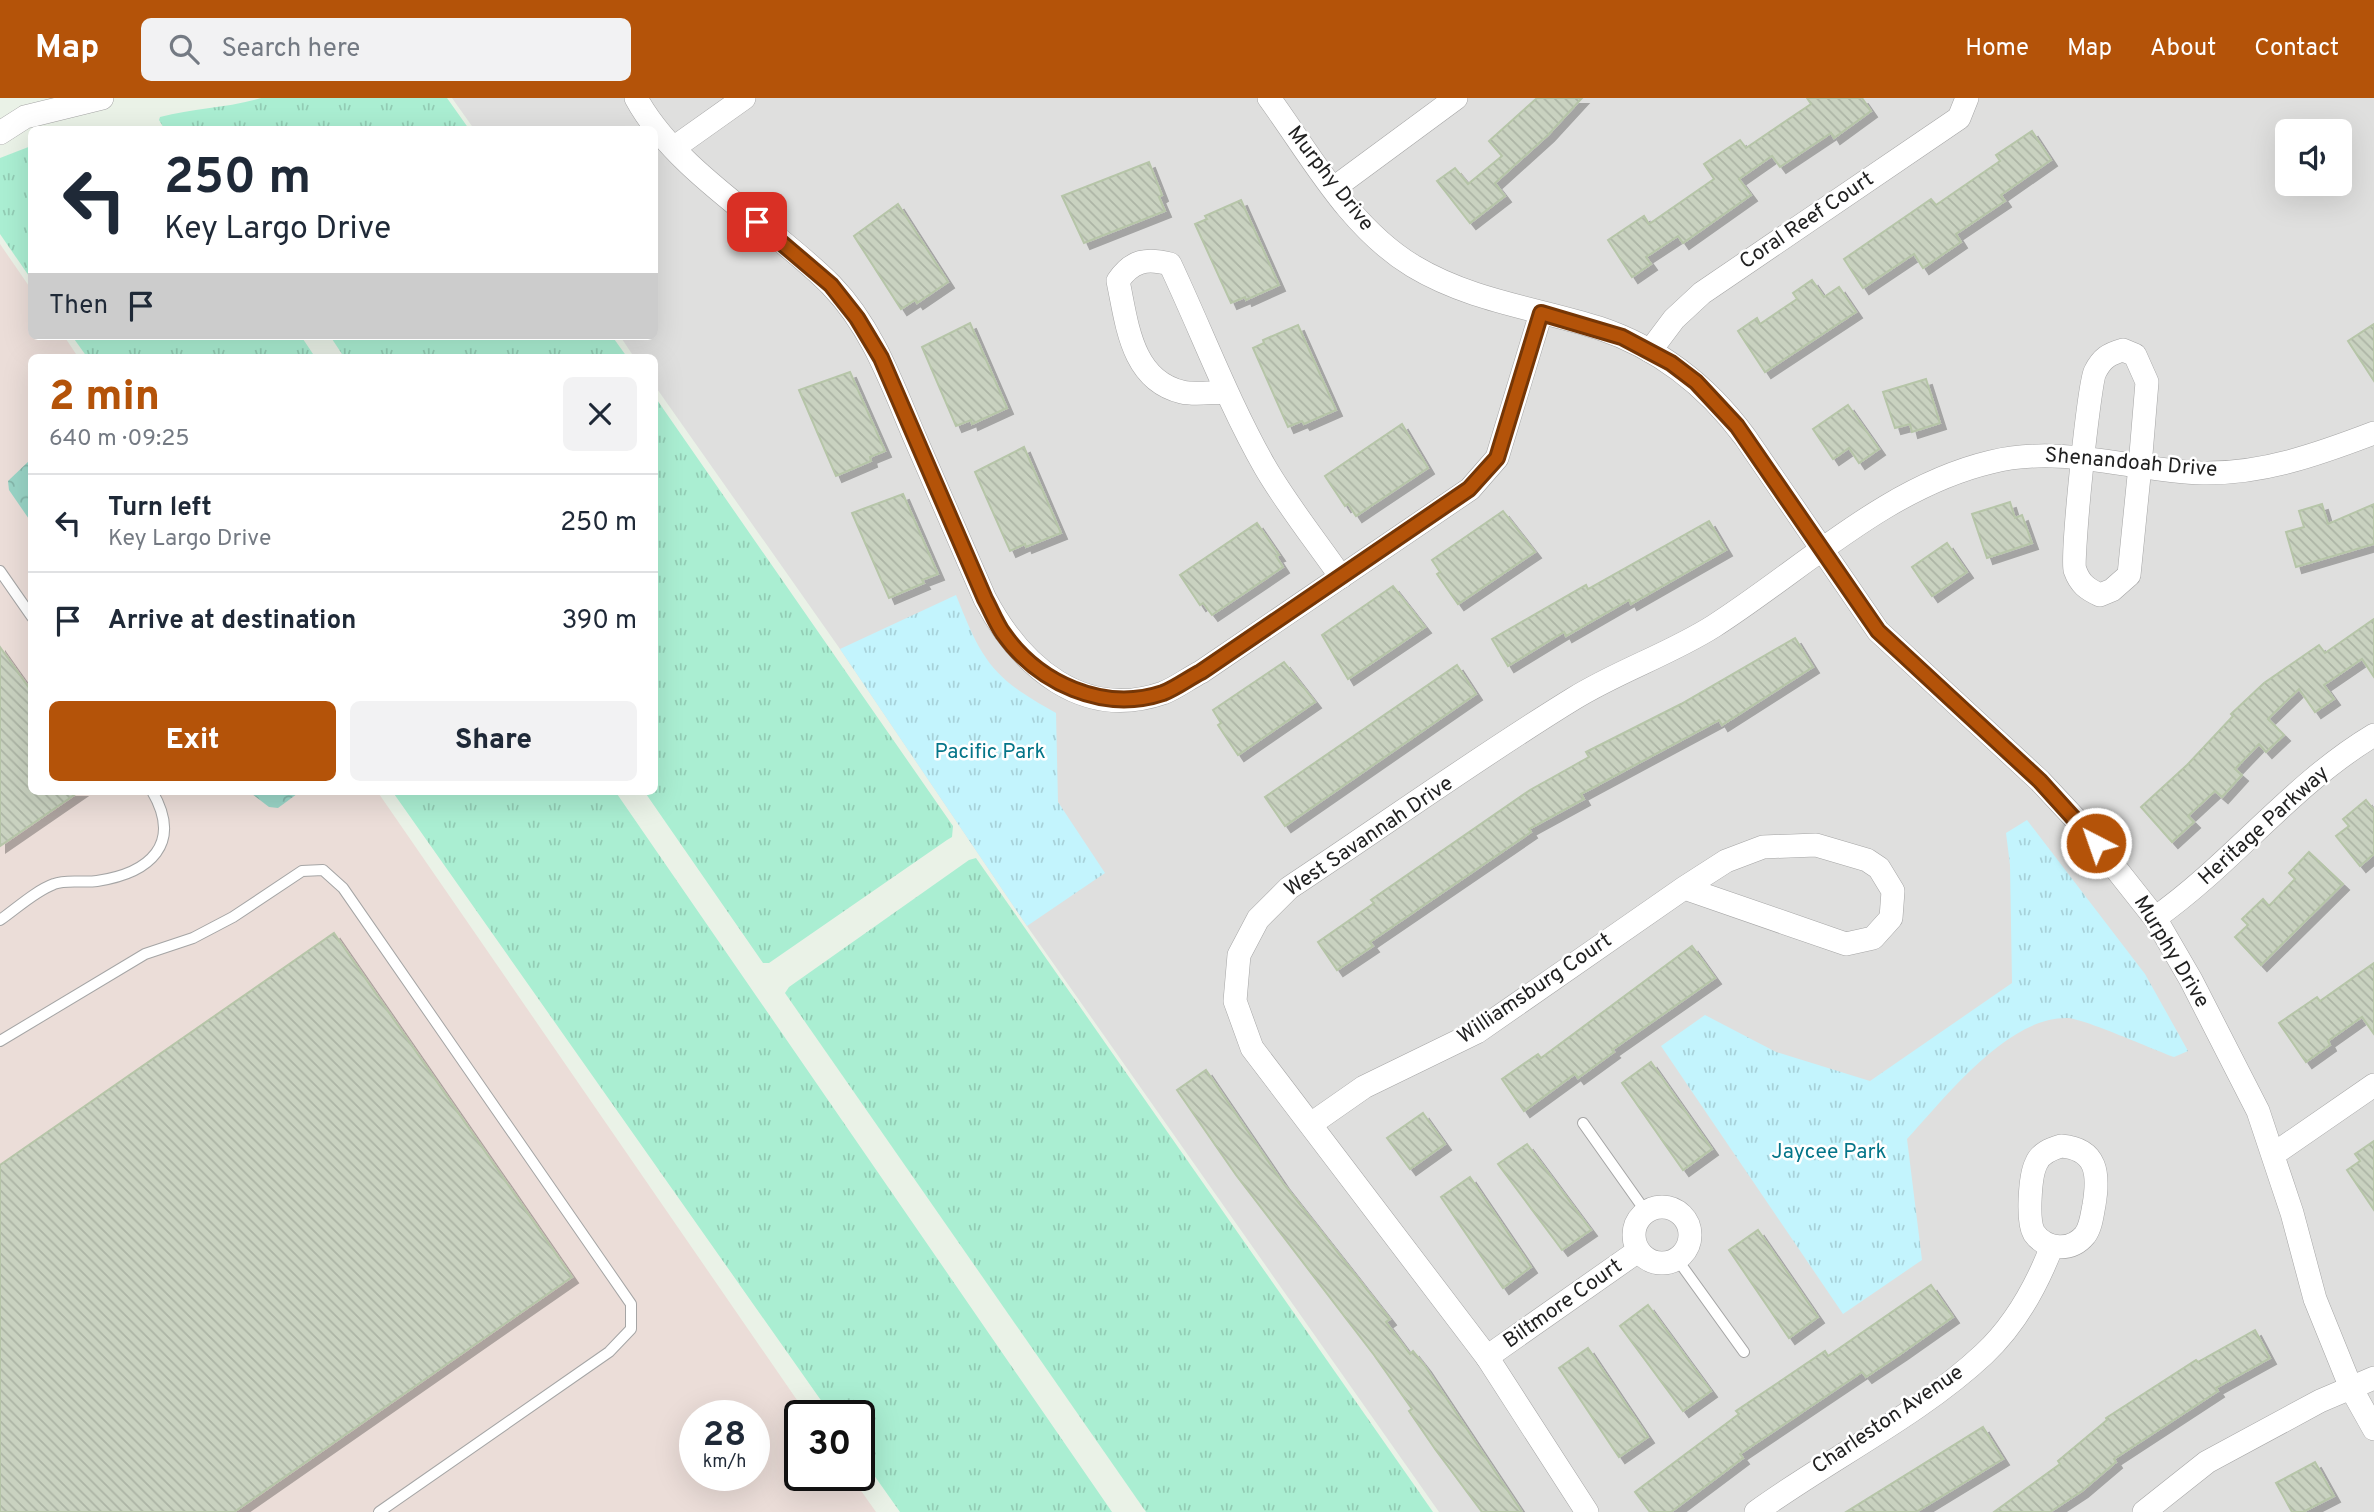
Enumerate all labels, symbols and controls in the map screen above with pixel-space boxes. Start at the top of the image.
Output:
search box [141,18,631,81]
text: Map [35,28,99,70]
icon: search [165,30,203,68]
text: Search here [221,33,360,66]
text: Home [1965,34,2029,64]
text: Map [2067,34,2112,64]
text: About [2150,34,2216,64]
text: Contact [2254,34,2339,64]
map controls [2275,119,2352,196]
button: sound [2275,119,2352,196]
street label: Murphy Drive [1280,121,1380,237]
text: 250 m [164,149,311,211]
icon: left [49,154,140,245]
street label: Coral Reef Court [1735,166,1879,276]
pin [727,192,787,252]
icon: arrive [738,203,776,241]
text: Key Largo Drive [164,210,391,250]
icon: arrive [122,287,160,325]
text: Then [49,290,108,323]
text: 2 min [49,372,160,425]
button: close [563,377,637,451]
text: 640 m · 09:25 [49,425,190,454]
street label: Shenandoah Drive [2044,442,2218,484]
text: Turn left [108,492,212,525]
icon: left [49,504,87,542]
text: 250 m [560,507,637,540]
text: Key Largo Drive [108,525,271,554]
icon: arrive [49,602,87,640]
text: Arrive at destination [108,605,356,638]
text: 390 m [562,605,637,638]
button: Exit [49,701,336,781]
button: Share [350,701,637,781]
park label: Pacific Park [934,739,1046,766]
street label: Heritage Parkway [2193,760,2335,892]
street label: West Savannah Drive [1280,771,1458,903]
position arrow [2059,806,2133,880]
street label: Murphy Drive [2127,891,2215,1013]
street label: Williamsburg Court [1453,927,1617,1051]
park label: Jaycee Park [1771,1139,1887,1166]
street label: Biltmore Court [1498,1253,1628,1355]
street label: Charleston Avenue [1807,1359,1969,1481]
speed limit sign: 30 [784,1400,875,1491]
text: 28 [703,1414,746,1458]
text: km/h [703,1451,746,1474]

